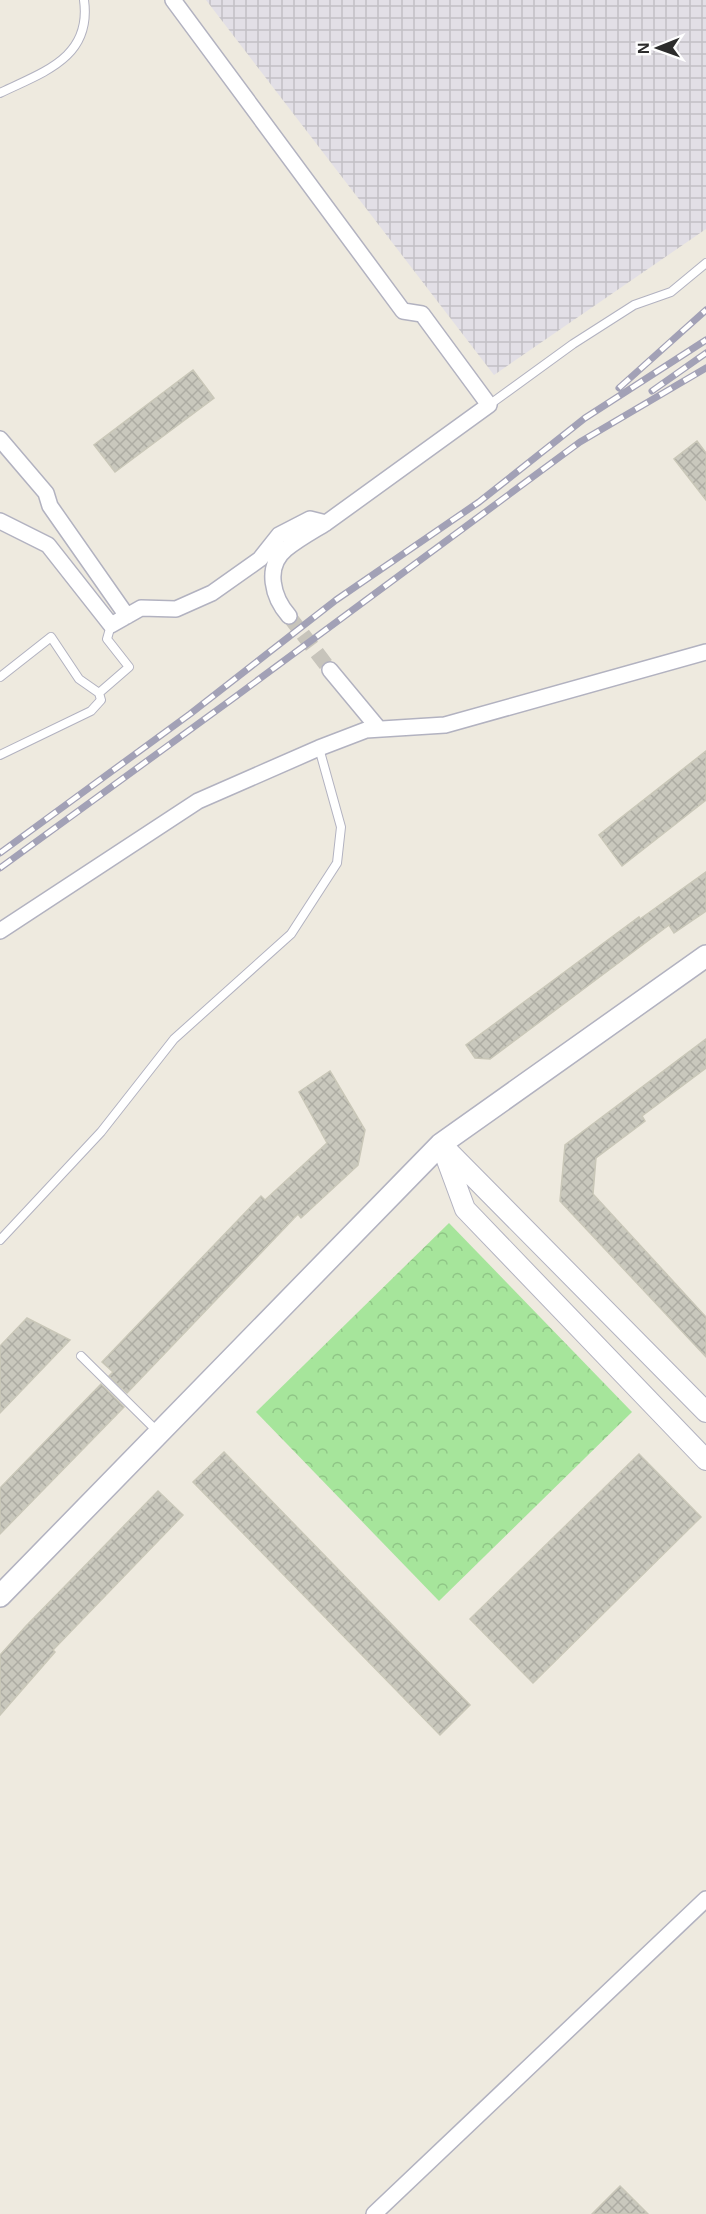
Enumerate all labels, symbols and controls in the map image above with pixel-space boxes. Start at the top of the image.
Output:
north arrow [628,18,688,78]
text: N [635,42,652,54]

